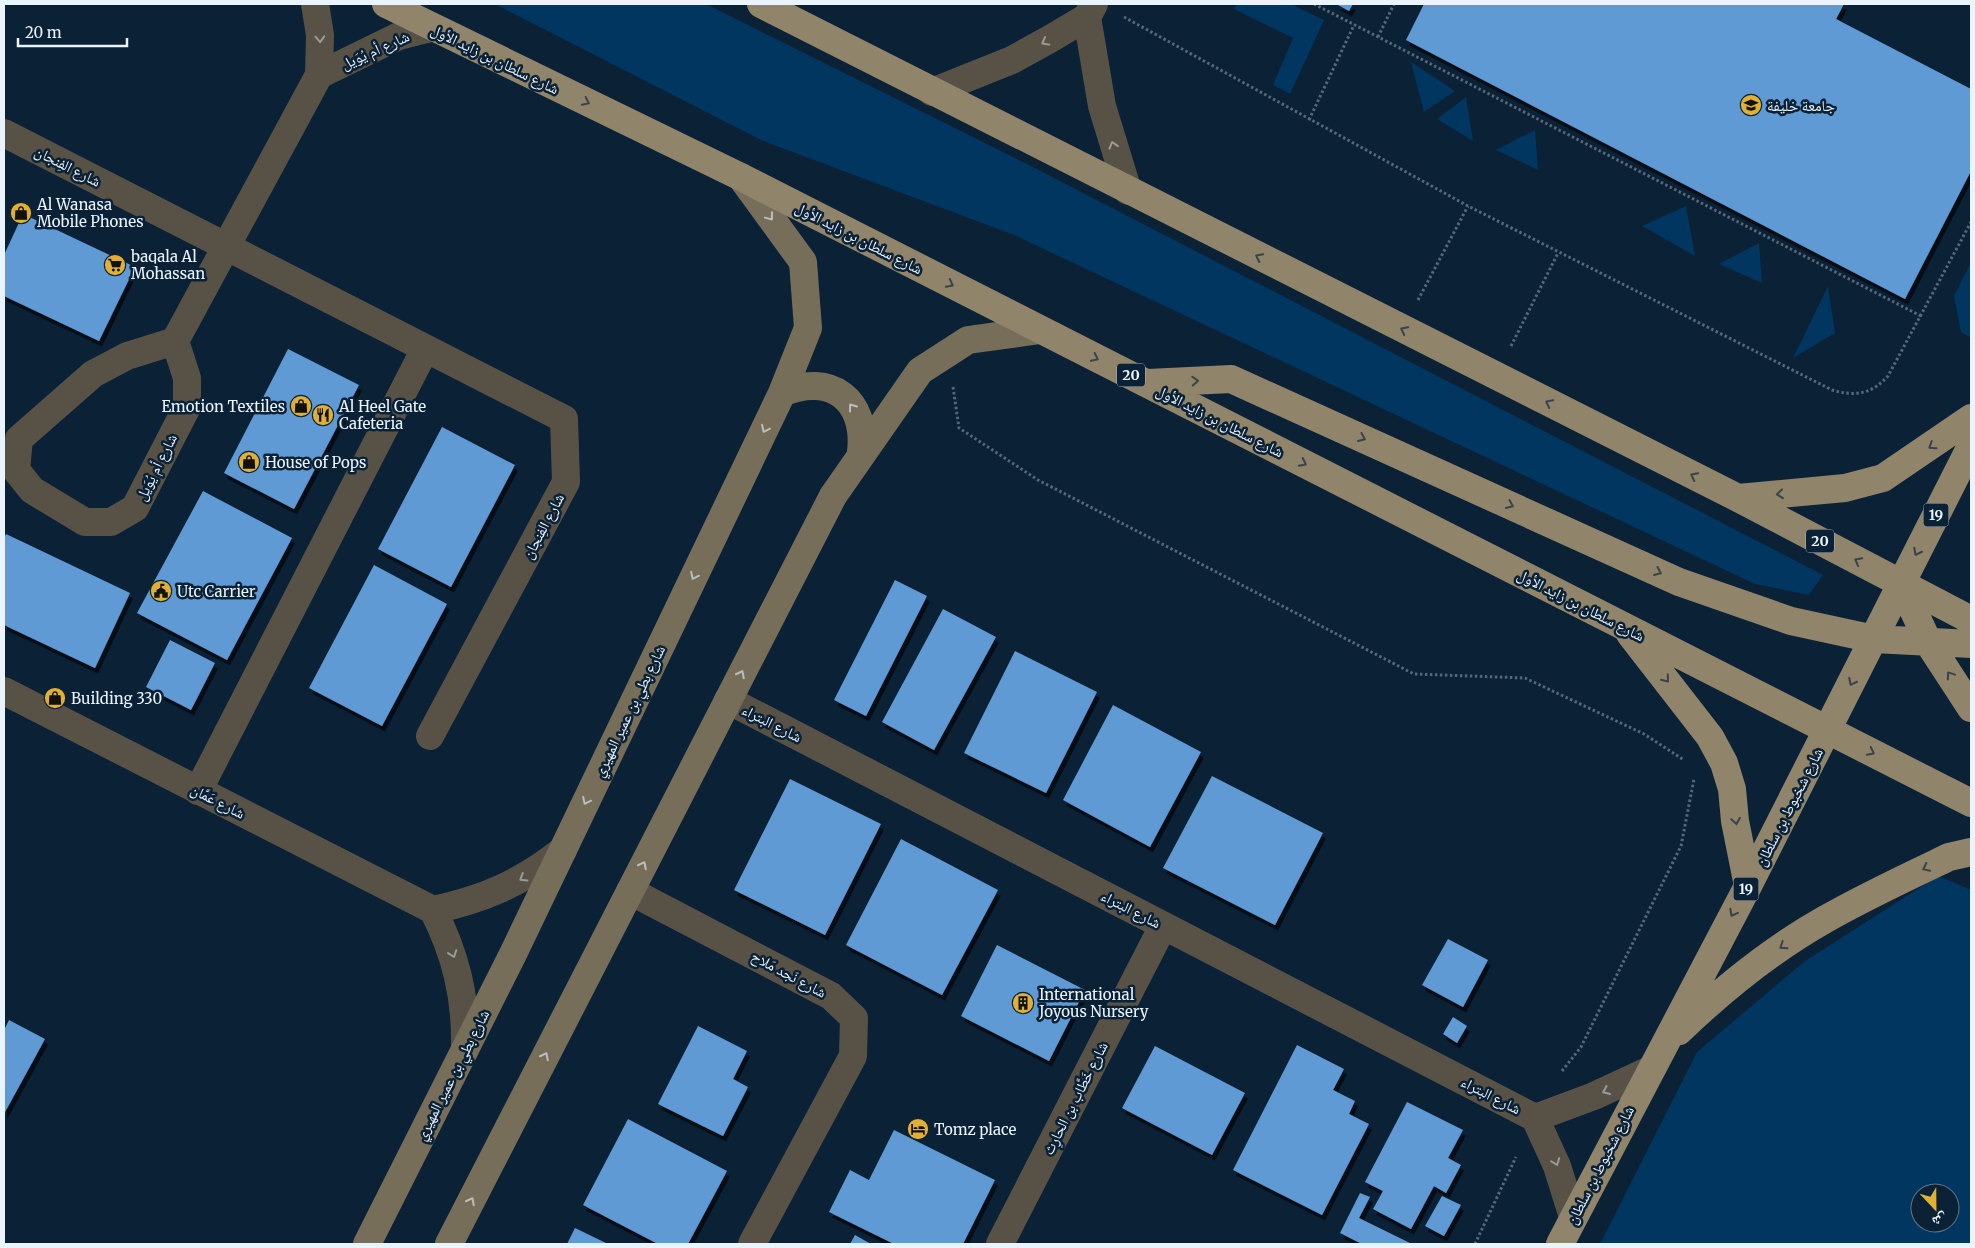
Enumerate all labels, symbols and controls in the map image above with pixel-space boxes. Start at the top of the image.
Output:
scale bar [18,15,126,47]
street label: شارع سلطان بن زايد الأول [427,20,562,99]
text: 20 m [25,23,62,42]
street label: شارع أم يُوَيل [338,26,413,74]
one-way arrow [314,36,325,44]
one-way arrow [1042,36,1051,46]
school or university icon: جامعة خليفة [1739,93,1763,117]
one-way arrow [580,96,589,106]
place label: جامعة خليفة [1767,96,1835,115]
street label: شارع الفِنجان [31,141,104,192]
one-way arrow [1108,142,1118,150]
place label: Al Wanasa Mobile Phones [36,195,144,231]
street label: شارع سلطان بن زايد الأول [792,198,926,279]
shop icon: Al Wanasa Mobile Phones [9,201,33,225]
one-way arrow [764,211,773,221]
place label: baqala Al Mohassan [130,247,205,283]
supermarket icon: baqala Al Mohassan [103,253,127,277]
one-way arrow [1255,253,1264,263]
one-way arrow [945,278,954,288]
one-way arrow [1400,326,1409,336]
one-way arrow [1090,351,1099,362]
road number: 20 [1117,364,1145,386]
one-way arrow [1191,375,1199,386]
street label: شارع سلطان بن زايد الأول [1153,381,1287,462]
shop icon: Emotion Textiles [289,394,313,418]
place label: Emotion Textiles [161,397,285,416]
place label: Al Heel Gate Cafeteria [338,397,426,433]
one-way arrow [1545,399,1554,409]
restaurant icon: Al Heel Gate Cafeteria [311,403,335,427]
one-way arrow [849,403,858,413]
one-way arrow [760,424,771,433]
street label: شارع أم يُوَيل [131,430,182,504]
one-way arrow [1357,432,1366,443]
one-way arrow [1928,440,1937,450]
shop icon: House of Pops [237,450,261,474]
place label: House of Pops [265,453,366,472]
one-way arrow [1297,457,1306,467]
one-way arrow [1690,472,1699,482]
one-way arrow [1776,488,1784,499]
street label: شارع الفِنجان [518,490,569,563]
one-way arrow [1505,499,1514,510]
road number: 19 [1924,504,1948,526]
road number: 20 [1806,530,1834,552]
one-way arrow [1913,547,1923,556]
one-way arrow [1854,557,1863,567]
street label: شارع سلطان بن زايد الأول [1514,565,1648,646]
one-way arrow [1653,566,1662,577]
one-way arrow [690,570,700,579]
public building icon: Utc Carrier [149,579,173,603]
place label: Utc Carrier [177,582,256,601]
street label: شارع بطي بن عمير المهيري [589,642,672,781]
one-way arrow [735,670,745,679]
one-way arrow [1947,671,1956,680]
one-way arrow [1660,673,1669,682]
one-way arrow [1848,677,1858,686]
shop icon: Building 330 [43,686,67,710]
place label: Building 330 [71,689,162,708]
street label: شارع البتراء [738,700,805,747]
street label: شارع شخبوط بن سلطان [1751,744,1828,870]
one-way arrow [1866,746,1875,756]
street label: شارع عَمَّان [187,779,248,824]
one-way arrow [582,796,592,805]
one-way arrow [1730,818,1741,826]
one-way arrow [637,861,647,870]
one-way arrow [1922,862,1931,872]
one-way arrow [520,872,529,882]
road number: 19 [1734,878,1758,901]
street label: شارع البتراء [1097,886,1164,933]
one-way arrow [1730,908,1740,917]
one-way arrow [1780,940,1789,949]
street label: شارع نَجد مَلاح [748,946,830,1003]
one-way arrow [447,949,457,958]
place label: International Joyous Nursery [1038,985,1149,1021]
building icon: International Joyous Nursery [1011,991,1035,1015]
street label: شارع بطي بن عمير المهيري [411,1006,496,1145]
street label: شارع خَطَّاب بن الحارِث [1038,1038,1114,1159]
one-way arrow [539,1053,549,1062]
street label: شارع البتراء [1457,1072,1524,1119]
one-way arrow [1602,1084,1611,1095]
street label: شارع شخبوط بن سلطان [1562,1102,1639,1228]
hotel icon: Tomz place [906,1117,930,1141]
place label: Tomz place [934,1120,1016,1139]
one-way arrow [1549,1157,1560,1166]
north arrow [1910,1183,1960,1233]
one-way arrow [465,1197,475,1206]
text: ش [1929,1209,1950,1231]

